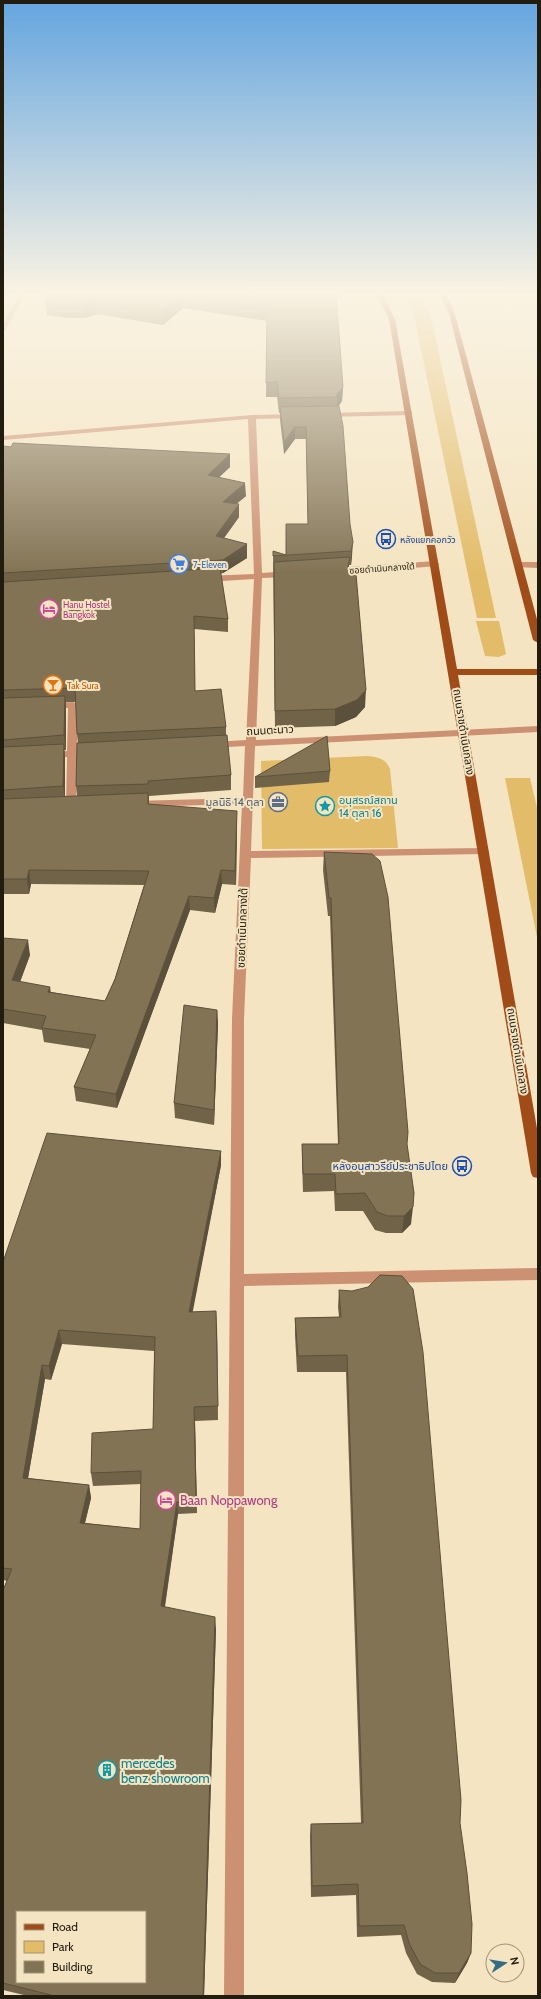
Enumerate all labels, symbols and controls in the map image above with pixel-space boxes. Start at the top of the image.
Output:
bus stop icon: หลังแยกคอกวัว [375,528,397,550]
place label: หลังแยกคอกวัว [400,534,456,545]
supermarket icon: 7-Eleven [168,553,190,575]
place label: 7-Eleven [193,559,227,570]
street label: ซอยดำเนินกลางใต้ [349,560,415,576]
hotel icon: Hanu Hostel Bangkok [38,598,60,620]
place label: Hanu Hostel Bangkok [63,599,111,620]
bar icon: Tak Sura [42,674,64,696]
place label: Tak Sura [67,680,99,691]
street label: ถนนราชดำเนินกลาง [450,688,478,776]
street label: ถนนตะนาว [246,722,294,738]
office icon: มูลนิธิ 14 ตุลา [267,791,289,813]
place label: อนุสรณ์สถาน 14 ตุลา 16 [339,793,398,820]
place label: มูลนิธิ 14 ตุลา [206,795,264,809]
place icon: อนุสรณ์สถาน 14 ตุลา 16 [314,795,336,817]
street label: ซอยดำเนินกลางใต้ [234,888,250,968]
street label: ถนนราชดำเนินกลาง [504,1007,532,1095]
bus stop icon: หลังอนุสาวรีย์ประชาธิปไตย [451,1155,473,1177]
place label: หลังอนุสาวรีย์ประชาธิปไตย [333,1159,448,1173]
hotel icon: Baan Noppawong [155,1489,177,1511]
place label: Baan Noppawong [180,1492,278,1508]
place label: mercedes benz showroom [121,1755,210,1786]
building icon: mercedes benz showroom [96,1759,118,1781]
legend [16,1911,146,1983]
text: Road [52,1919,78,1934]
text: Park [52,1939,74,1954]
north arrow [485,1943,525,1983]
text: N [507,1956,522,1966]
text: Building [52,1959,94,1974]

